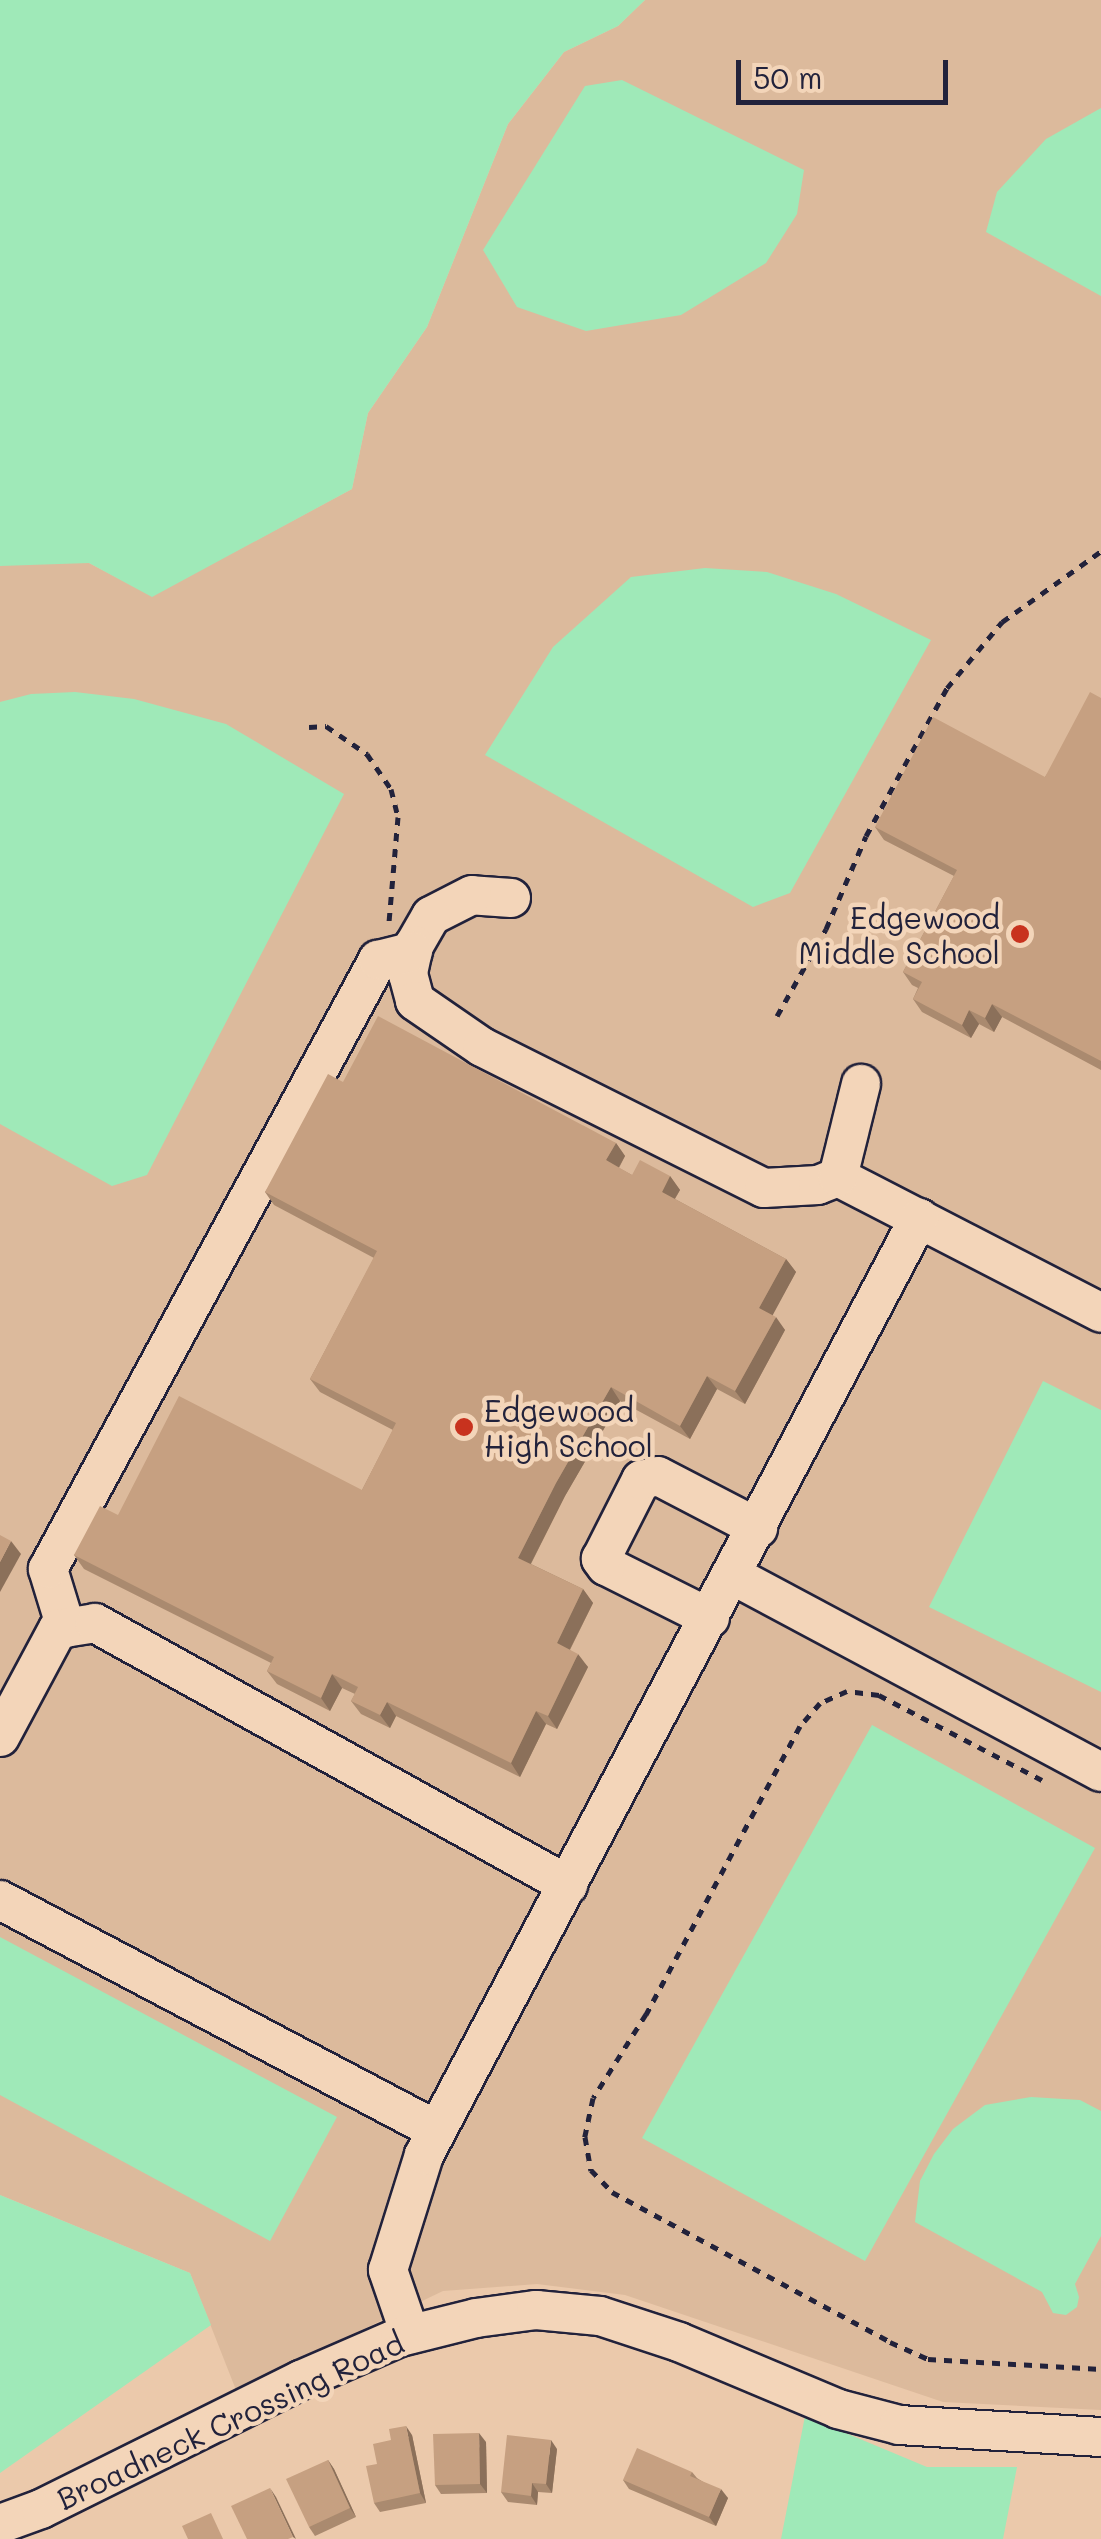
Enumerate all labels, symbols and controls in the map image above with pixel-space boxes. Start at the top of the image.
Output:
scale bar [741,40,954,102]
text: 50 m [753,57,823,97]
place label: Edgewood Middle School [799,899,1000,970]
marker: Edgewood Middle School [1009,923,1031,945]
place label: Edgewood High School [484,1392,653,1462]
marker: Edgewood High School [453,1416,475,1438]
street label: Broadneck Crossing Road [51,2324,409,2516]

